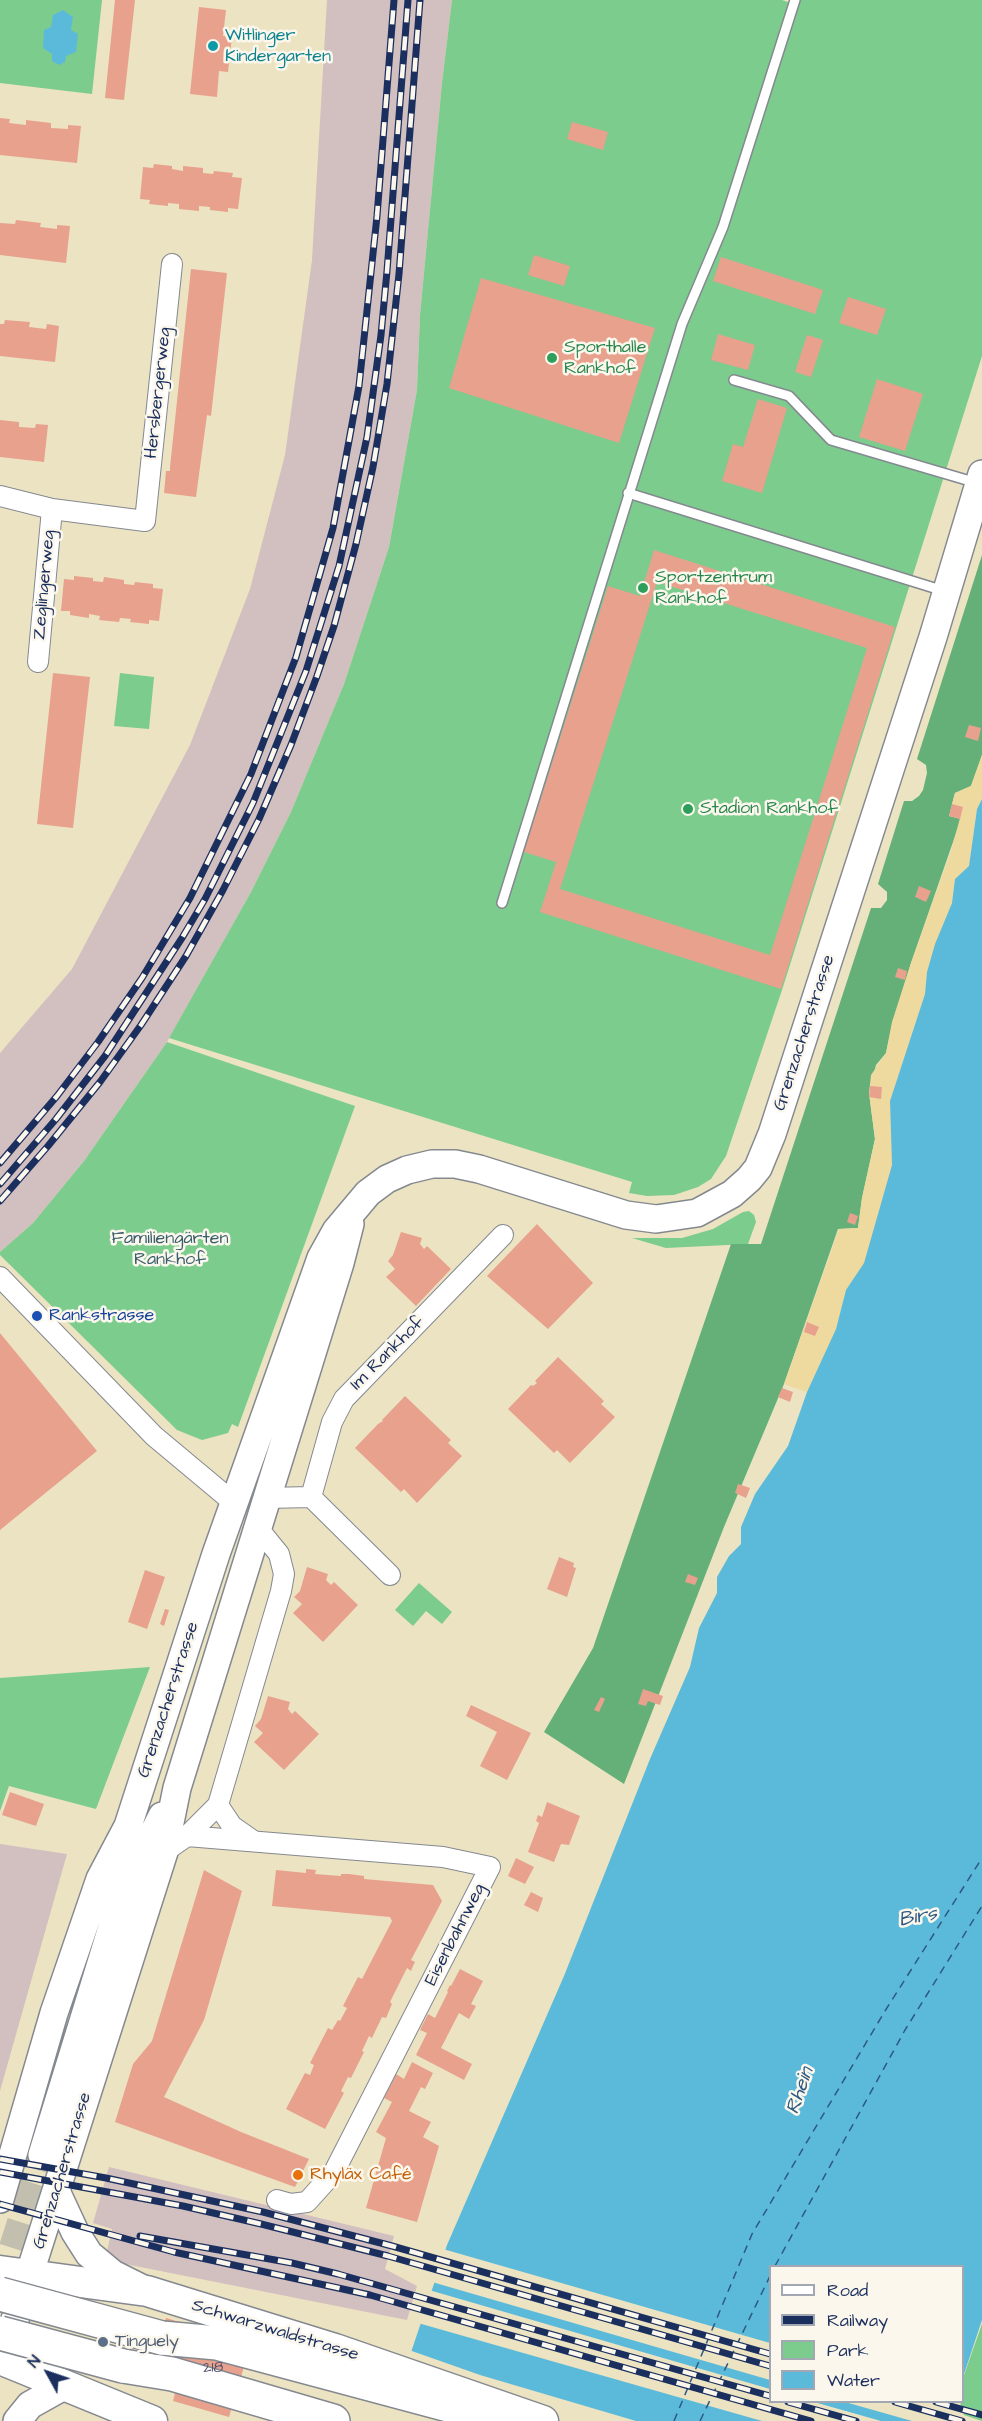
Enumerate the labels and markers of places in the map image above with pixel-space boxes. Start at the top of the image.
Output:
place label: Witlinger Kindergarten [225,25,331,68]
marker: Witlinger Kindergarten [206,39,220,53]
place label: Sporthalle Rankhof [564,337,646,380]
marker: Sporthalle Rankhof [545,351,559,365]
place label: Sportzentrum Rankhof [655,567,772,610]
marker: Sportzentrum Rankhof [636,581,650,595]
place label: Stadion Rankhof [700,798,838,820]
marker: Stadion Rankhof [681,802,695,816]
place label: Rankstrasse [49,1305,154,1327]
marker: Rankstrasse [30,1309,44,1323]
place label: Rhyläx Café [310,2164,412,2186]
marker: Rhyläx Café [291,2168,305,2182]
place label: Tinguely [115,2331,179,2353]
marker: Tinguely [96,2335,110,2349]

